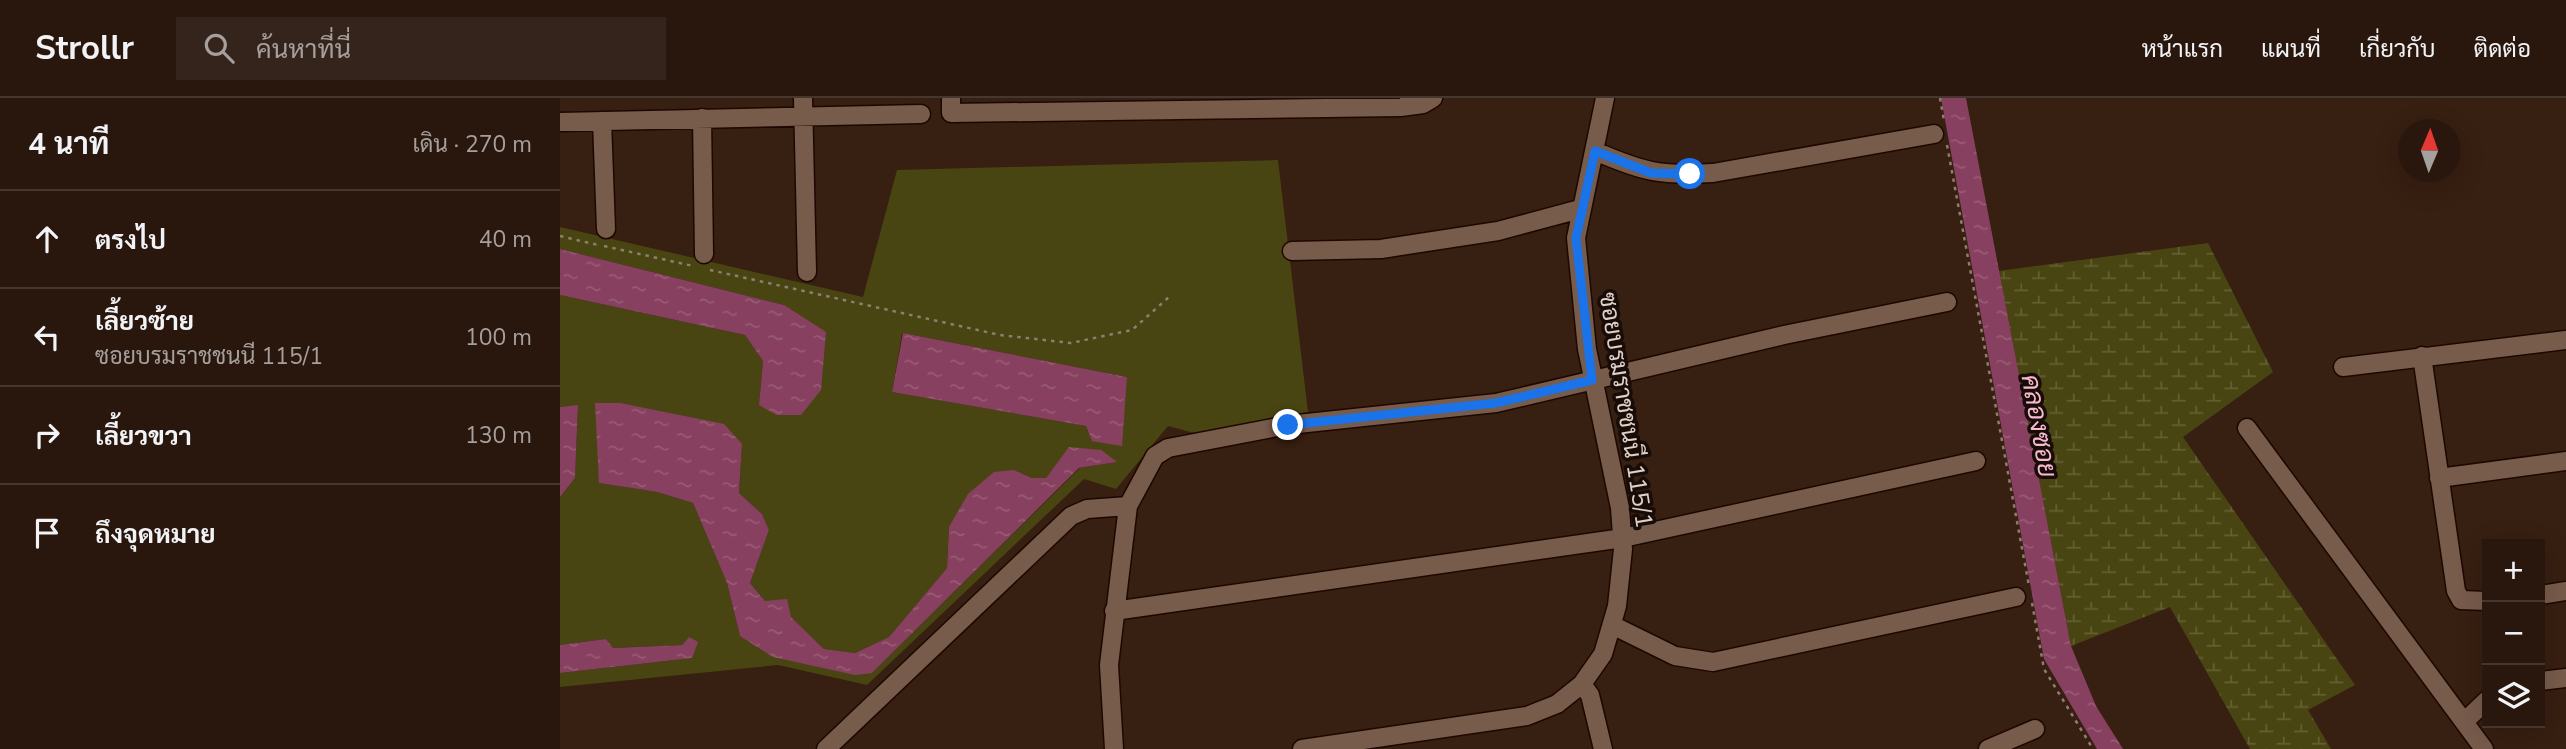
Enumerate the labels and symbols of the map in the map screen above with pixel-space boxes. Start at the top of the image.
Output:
north arrow [2398,119,2461,182]
route start [1674,158,1705,189]
street label: ซอยบรมราชชนนี 115/1 [1592,290,1660,530]
water label: คลองซอย [2013,372,2065,480]
route end [1272,409,1303,440]

